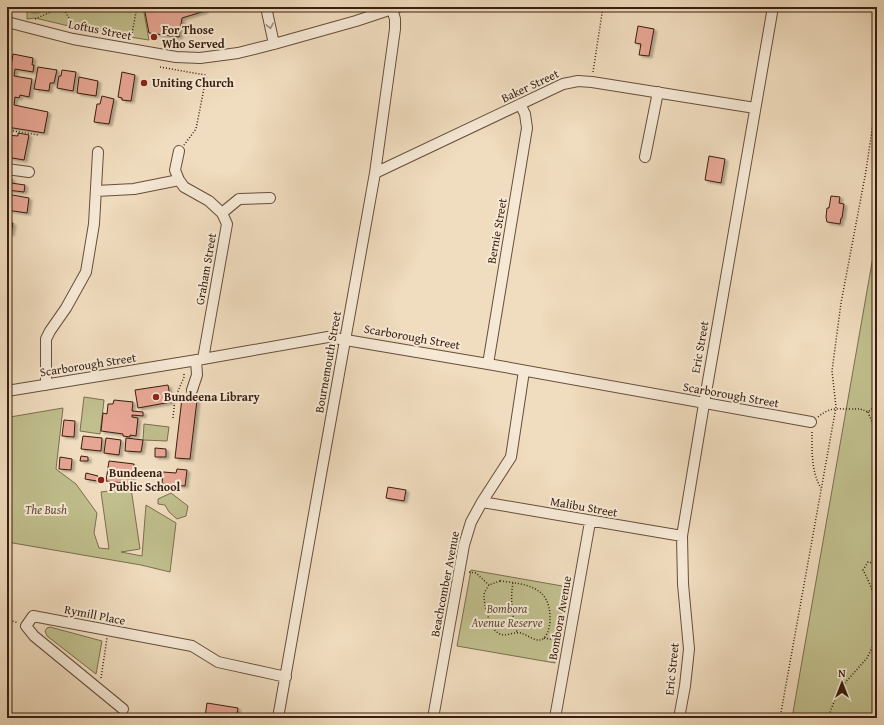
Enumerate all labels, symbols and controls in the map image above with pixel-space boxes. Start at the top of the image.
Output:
street label: Loftus Street [67,15,134,44]
place label: For Those Who Served [162,21,225,52]
one-way arrow [266,23,274,29]
marker: For Those Who Served [149,32,159,42]
street label: Baker Street [498,64,562,106]
place label: Uniting Church [152,74,234,91]
marker: Uniting Church [139,78,149,88]
street label: Bernie Street [482,196,511,265]
street label: Graham Street [191,231,220,306]
street label: Bournemouth Street [310,309,345,414]
street label: Eric Street [687,319,713,374]
street label: Scarborough Street [363,320,462,353]
street label: Scarborough Street [39,348,138,381]
street label: Scarborough Street [682,378,781,411]
place label: Bundeena Library [164,388,261,405]
marker: Bundeena Library [151,392,161,402]
place label: Bundeena Public School [109,464,181,495]
marker: Bundeena Public School [96,475,106,485]
street label: Malibu Street [549,492,620,521]
park label: The Bush [25,501,67,518]
street label: Beachcomber Avenue [426,529,463,638]
street label: Bombora Avenue [544,574,575,661]
street label: Rymill Place [63,600,127,629]
park label: Bombora Avenue Reserve [470,600,543,631]
street label: Eric Street [660,641,683,696]
north arrow [822,663,862,703]
text: N [838,665,846,681]

